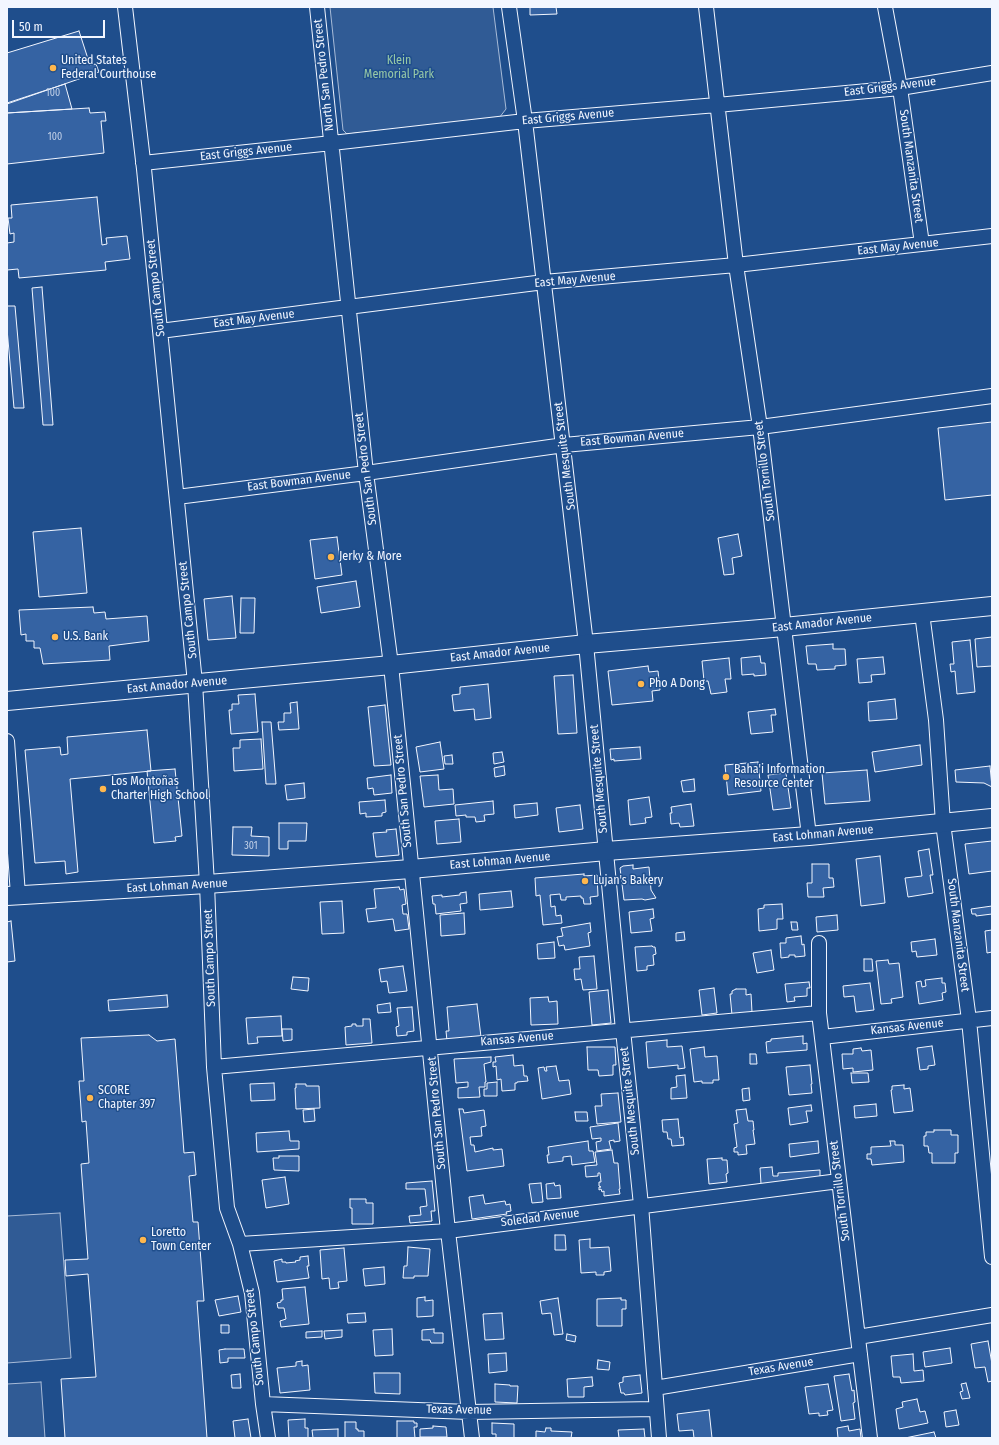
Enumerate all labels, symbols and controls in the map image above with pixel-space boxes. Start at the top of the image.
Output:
scale bar [14,12,107,38]
street label: North San Pedro Street [311,18,337,132]
text: 50 m [19,20,43,34]
place label: United States Federal Courthouse [61,54,156,82]
park label: Klein Memorial Park [364,54,434,82]
marker: United States Federal Courthouse [48,63,58,73]
street label: East Griggs Avenue [843,74,937,100]
house number: 100 [46,87,60,99]
street label: East Griggs Avenue [521,106,615,128]
street label: South Manzanita Street [896,108,926,224]
house number: 100 [48,131,62,143]
street label: East Griggs Avenue [199,140,293,164]
street label: East May Avenue [857,236,939,258]
street label: South Campo Street [144,239,168,337]
street label: East May Avenue [534,269,616,291]
street label: East May Avenue [213,307,295,331]
street label: South Mesquite Street [551,401,579,511]
street label: South San Pedro Street [352,412,380,526]
street label: South Tornillo Street [752,420,778,522]
street label: East Bowman Avenue [579,426,685,450]
street label: East Bowman Avenue [246,468,352,494]
place label: Jerky & More [339,550,402,564]
marker: Jerky & More [326,552,336,562]
street label: South Campo Street [176,561,200,659]
street label: East Amador Avenue [771,611,873,635]
place label: U.S. Bank [63,630,108,644]
marker: U.S. Bank [50,632,60,642]
street label: East Amador Avenue [449,641,551,665]
street label: East Amador Avenue [126,673,228,697]
place label: Pho A Dong [649,677,705,691]
marker: Pho A Dong [636,679,646,689]
street label: South Mesquite Street [587,724,611,834]
street label: South San Pedro Street [391,734,415,848]
place label: Baha'i Information Resource Center [734,763,825,791]
marker: Baha'i Information Resource Center [721,772,731,782]
place label: Los Montoñas Charter High School [111,775,208,803]
marker: Los Montoñas Charter High School [98,784,108,794]
street label: East Lohman Avenue [772,822,874,846]
house number: 301 [244,840,258,852]
street label: East Lohman Avenue [449,849,551,873]
place label: Lujan's Bakery [593,874,663,888]
street label: East Lohman Avenue [126,876,228,896]
marker: Lujan's Bakery [580,876,590,886]
street label: South Manzanita Street [944,877,972,993]
street label: South Campo Street [201,909,219,1007]
street label: Kansas Avenue [870,1016,944,1038]
street label: Kansas Avenue [480,1029,554,1049]
street label: South Mesquite Street [617,1046,643,1156]
street label: South San Pedro Street [425,1056,449,1170]
place label: SCORE Chapter 397 [98,1084,155,1112]
marker: SCORE Chapter 397 [85,1093,95,1103]
street label: South Tornillo Street [827,1140,853,1242]
street label: Soledad Avenue [500,1206,580,1230]
place label: Loretto Town Center [151,1226,211,1254]
marker: Loretto Town Center [138,1235,148,1245]
street label: South Campo Street [243,1288,267,1386]
street label: Texas Avenue [747,1355,815,1379]
street label: Texas Avenue [426,1402,492,1418]

